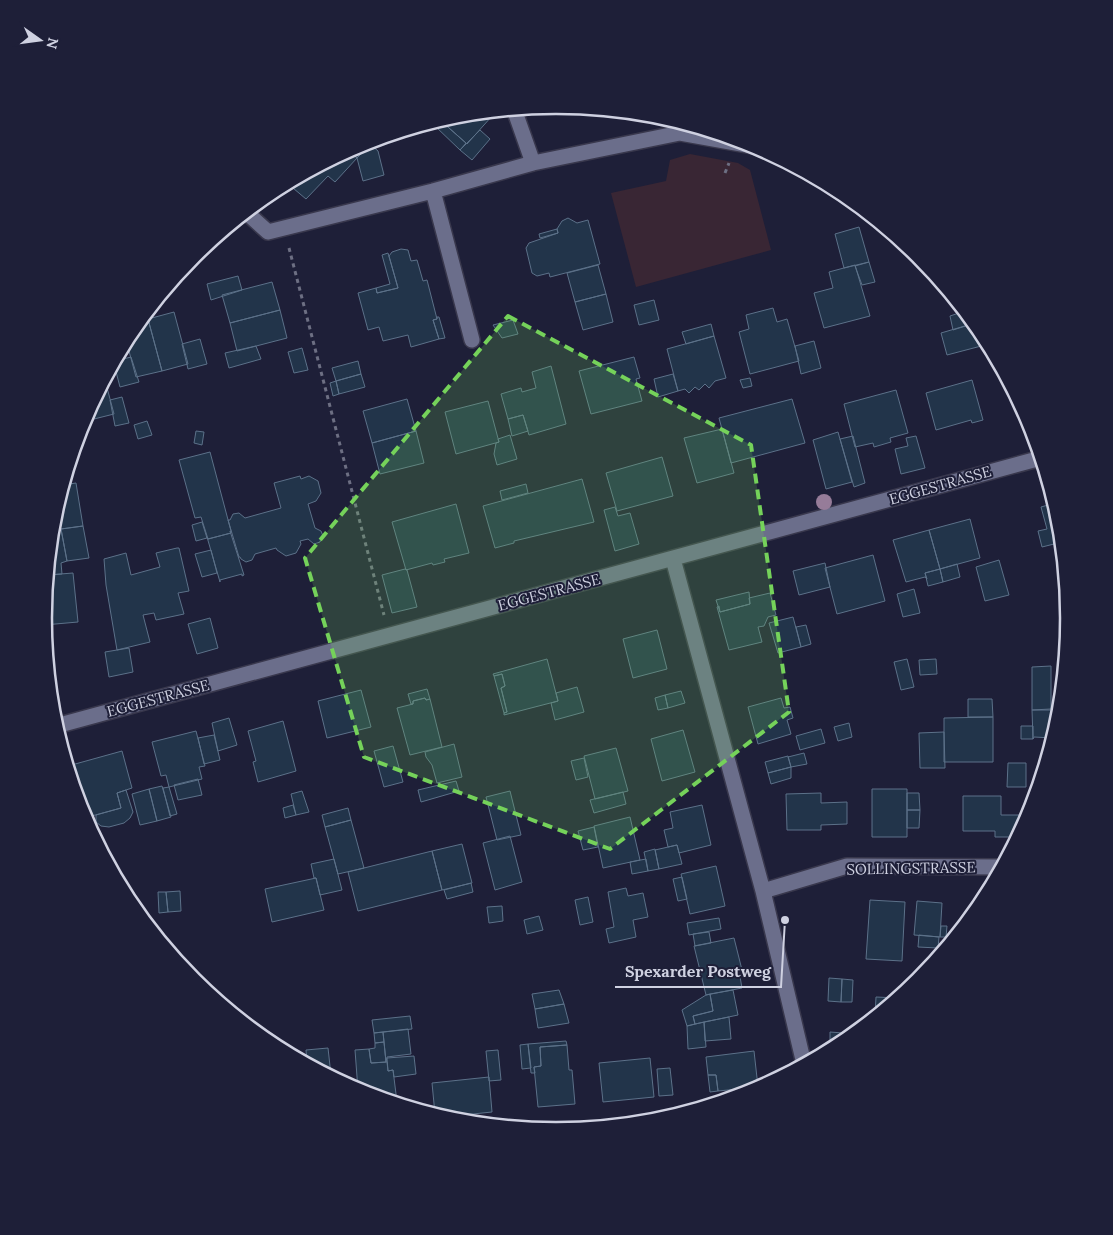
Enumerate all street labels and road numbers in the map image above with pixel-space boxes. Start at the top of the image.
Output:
street label: EGGESTRASSE [887,461,993,509]
street label: EGGESTRASSE [496,569,602,615]
street label: EGGESTRASSE [105,675,211,721]
street label: SOLLINGSTRASSE [846,857,976,879]

